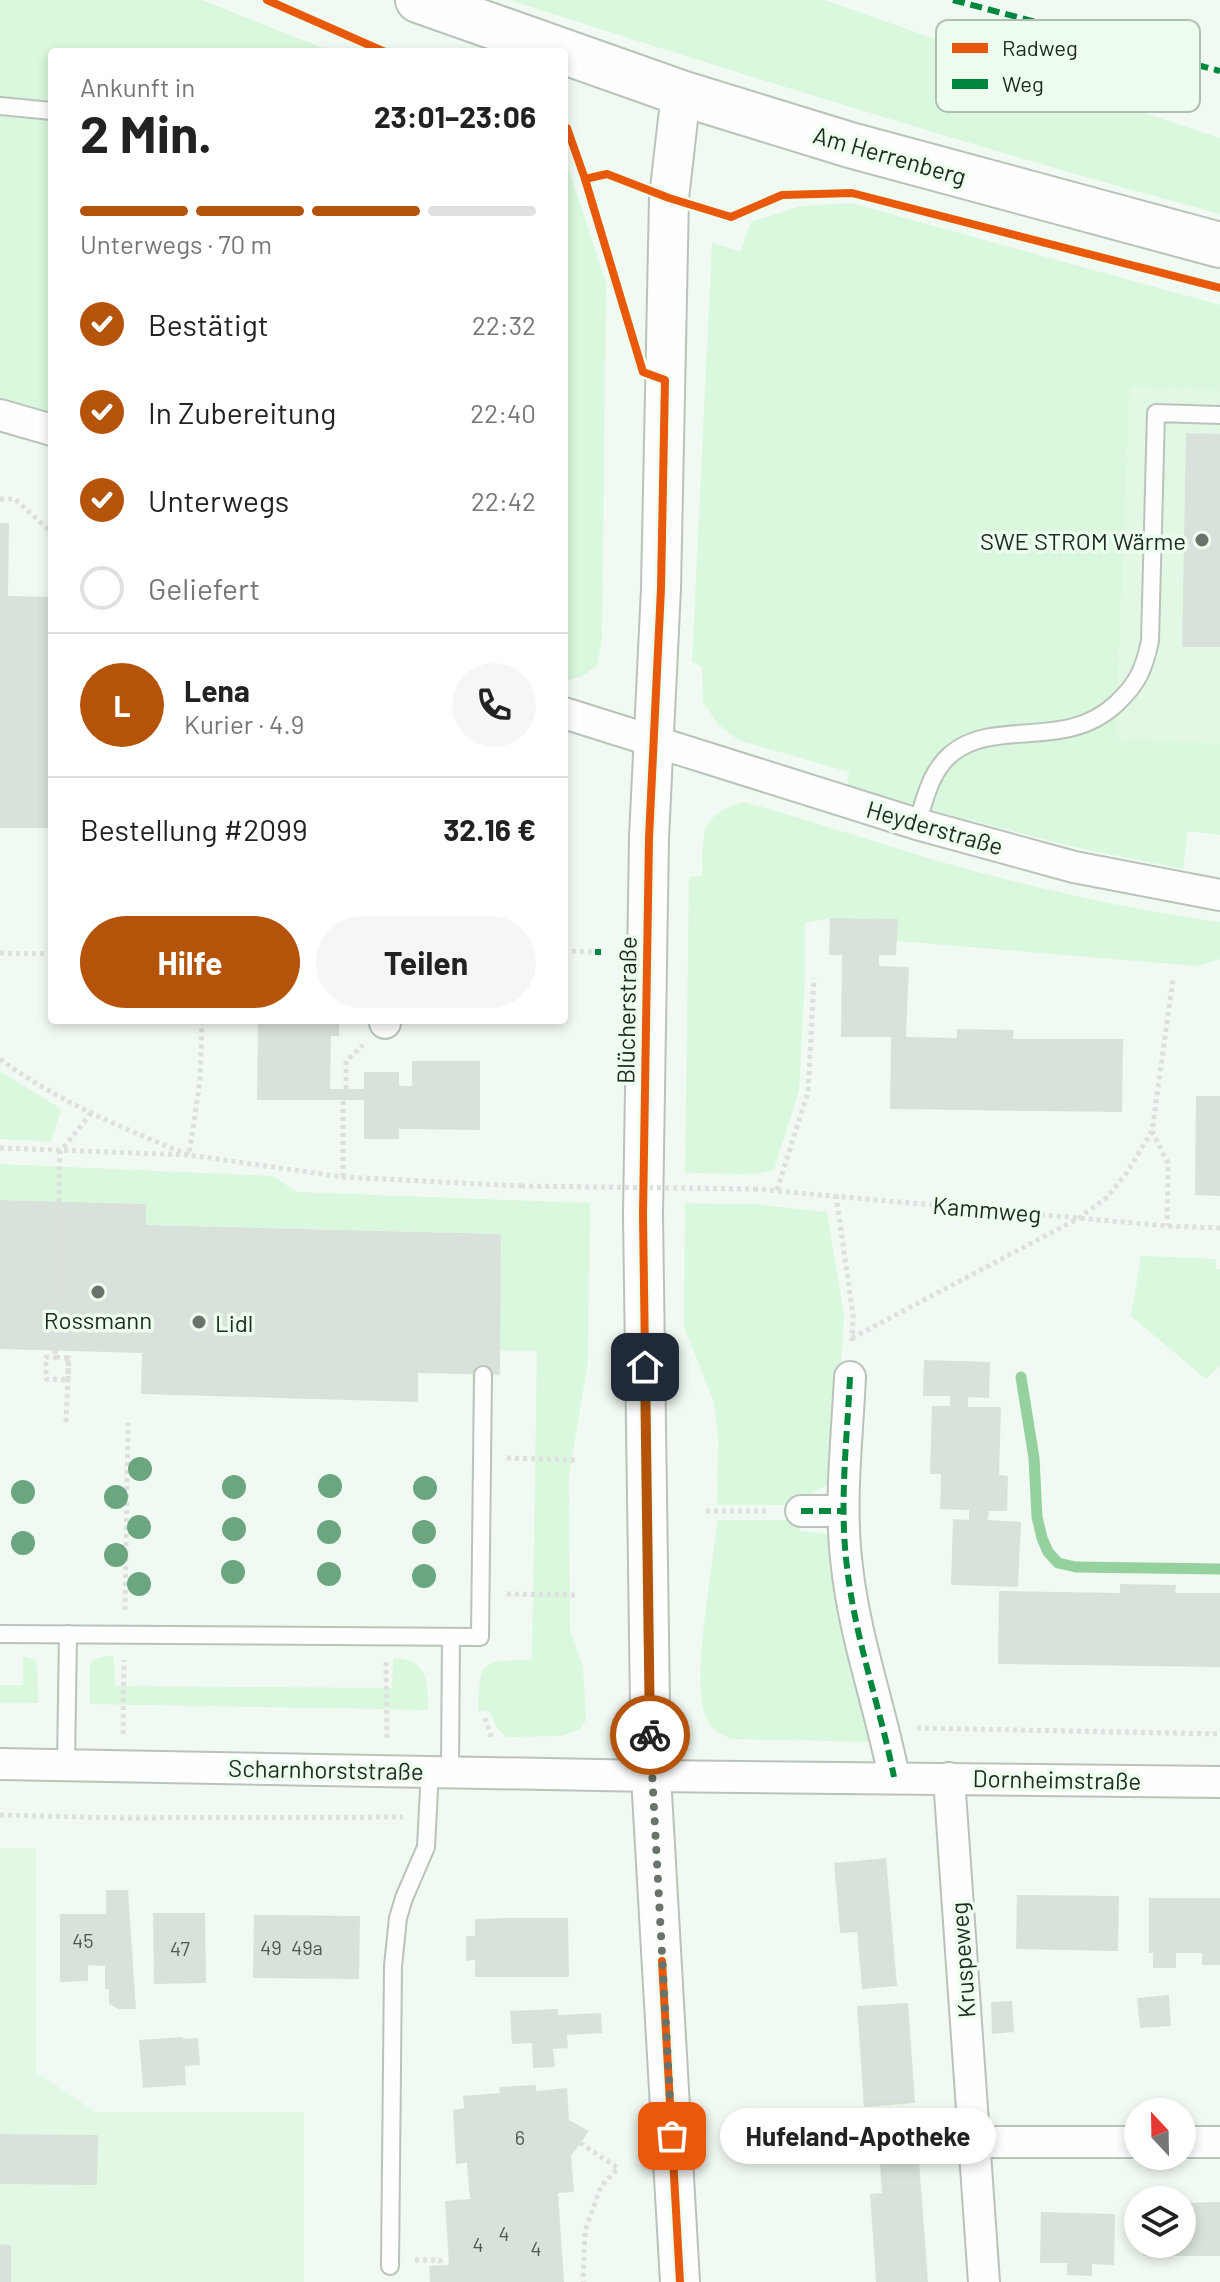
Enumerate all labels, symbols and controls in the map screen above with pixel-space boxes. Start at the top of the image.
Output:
legend [936,20,1200,112]
text: Radweg [1002,34,1078,60]
text: Weg [1002,70,1044,96]
text: Ankunft in [80,71,195,102]
text: 23:01–23:06 [374,98,536,134]
text: 2 Min. [80,101,212,163]
street label: Am Herrenberg [810,119,970,191]
text: Unterwegs · 70 m [80,228,272,259]
icon: check [80,302,124,346]
text: Bestätigt [148,306,269,342]
text: 22:32 [472,309,536,340]
icon: check [80,390,124,434]
text: In Zubereitung [148,394,336,430]
text: 22:40 [470,397,536,428]
icon: check [80,478,124,522]
text: Unterwegs [148,482,289,518]
text: 22:42 [471,485,536,516]
place label: SWE STROM Wärme [980,526,1186,555]
marker: SWE STROM Wärme [1193,531,1211,549]
text: Geliefert [148,570,260,606]
button: phone [452,663,536,747]
text: Lena [184,672,250,708]
text: L [113,687,131,723]
text: Kurier · 4.9 [184,708,304,739]
street label: Heyderstraße [863,794,1007,860]
text: Bestellung #2099 [80,811,308,847]
text: 32.16 € [443,811,536,847]
button: Hilfe [80,916,300,1008]
button: Teilen [316,916,536,1008]
street label: Blücherstraße [610,936,642,1084]
street label: Kammweg [931,1190,1043,1228]
marker: Rossmann [89,1283,107,1301]
place label: Rossmann [44,1305,152,1334]
place label: Lidl [215,1308,253,1337]
marker: Lidl [190,1313,208,1331]
pin [611,1333,679,1401]
icon: home [623,1345,667,1389]
courier [610,1695,690,1775]
icon: bike [628,1713,672,1757]
street label: Scharnhorststraße [228,1753,424,1785]
street label: Dornheimstraße [973,1763,1141,1795]
street label: Kruspeweg [943,1901,981,2019]
house number: 45 [72,1928,94,1952]
house number: 49 [260,1935,282,1959]
house number: 49a [291,1935,323,1959]
house number: 47 [170,1936,190,1960]
north arrow [1124,2098,1196,2170]
map controls [1124,2098,1196,2258]
pin [638,2102,706,2170]
callout: Hufeland-Apotheke [720,2108,996,2164]
icon: bag [650,2114,694,2158]
text: Hufeland-Apotheke [746,2120,970,2151]
house number: 6 [515,2125,525,2149]
button: layers [1124,2186,1196,2258]
house number: 4 [498,2221,510,2245]
house number: 4 [472,2232,484,2256]
house number: 4 [530,2236,542,2260]

